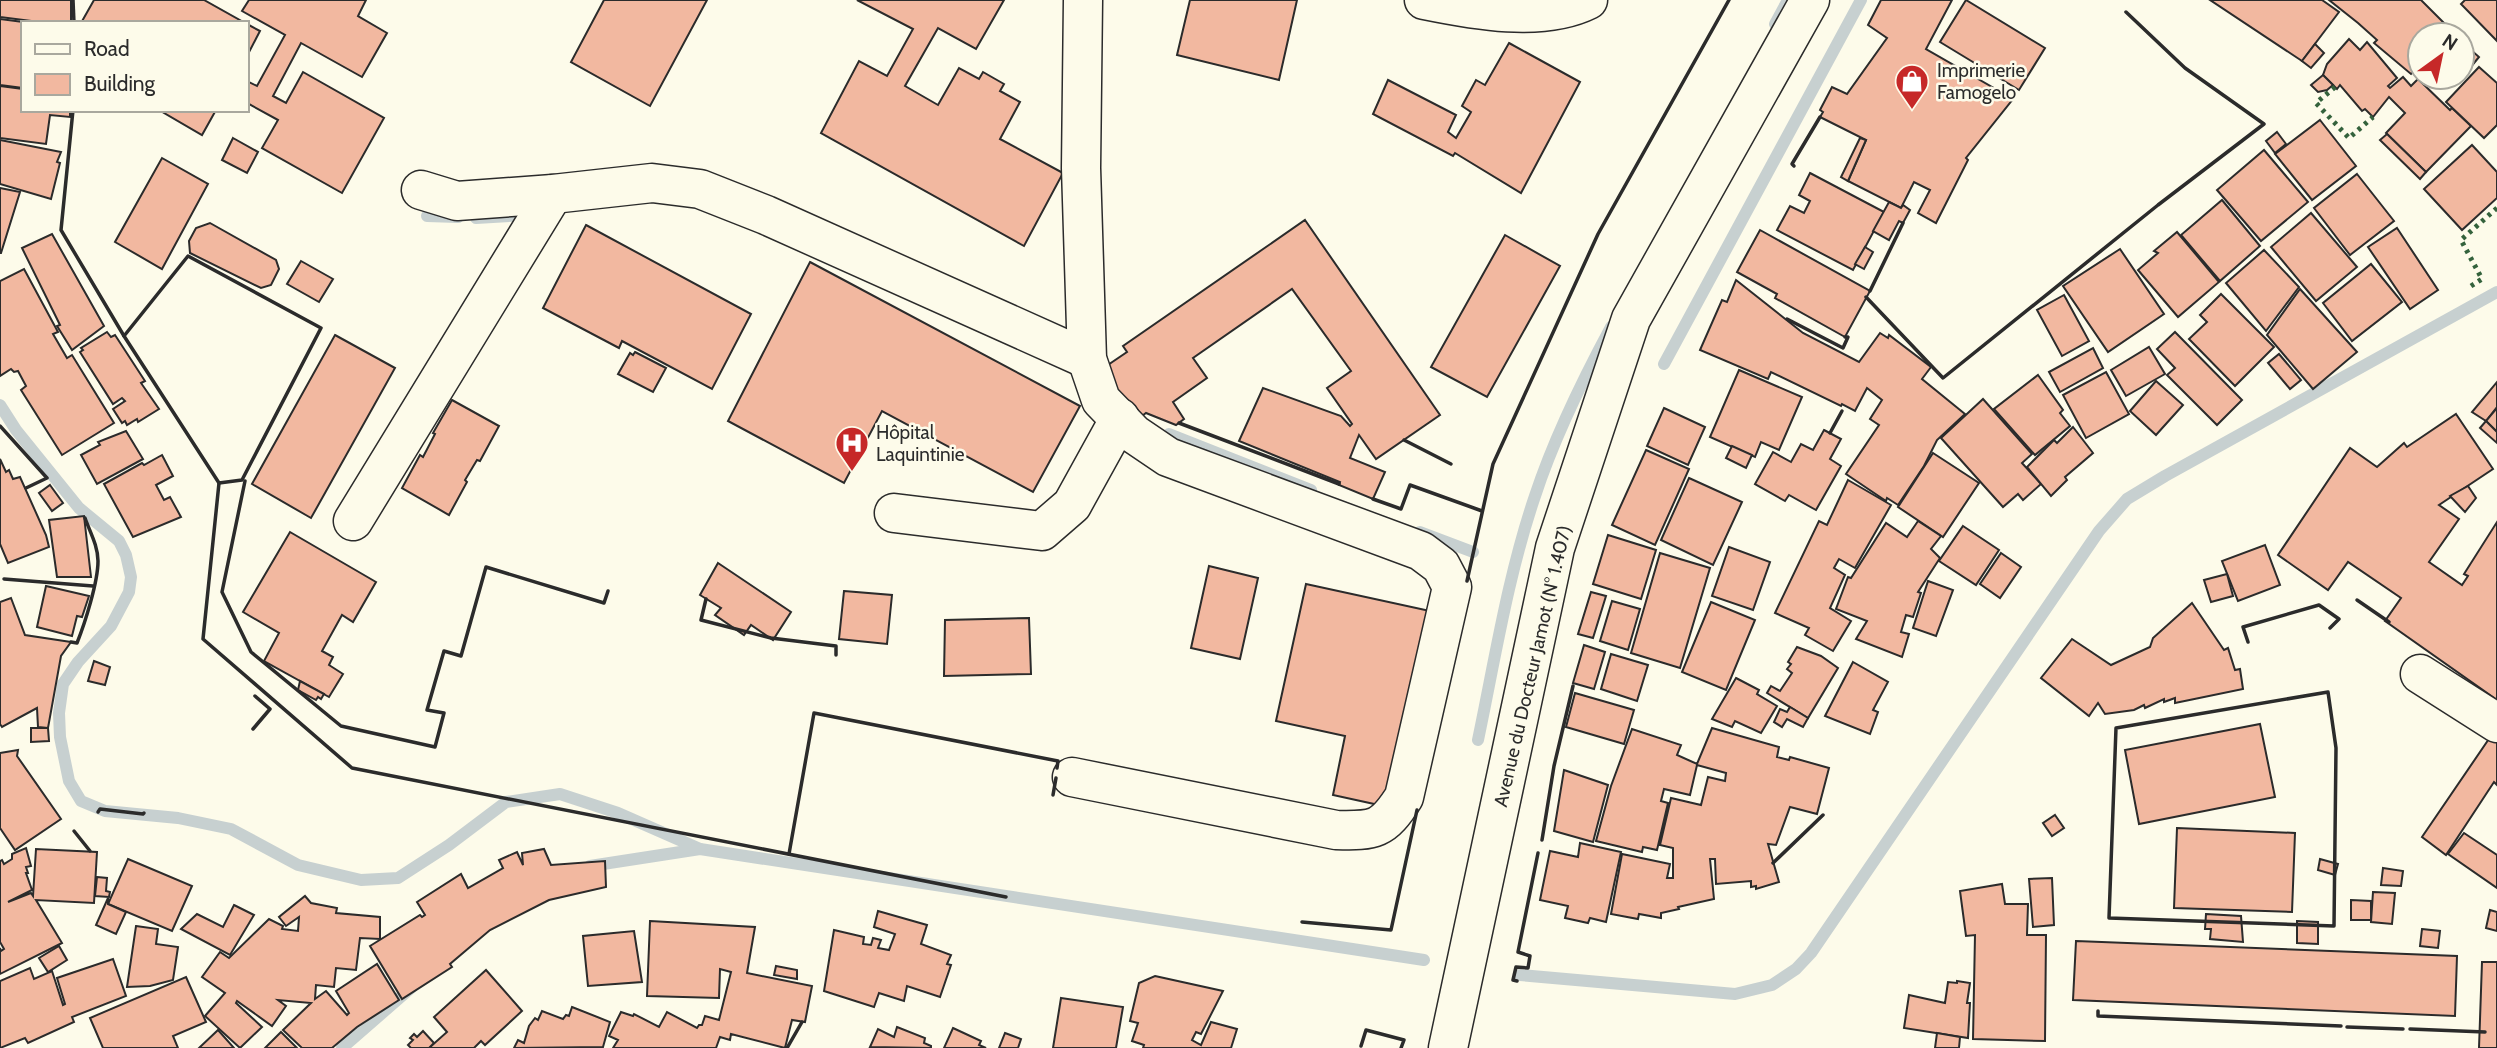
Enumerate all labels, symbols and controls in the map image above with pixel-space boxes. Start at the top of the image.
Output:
legend [21,21,248,112]
north arrow [2406,21,2476,91]
text: N [2438,29,2462,55]
text: Road [84,36,130,61]
place label: Imprimerie Famogelo [1937,59,2025,104]
shop icon: Imprimerie Famogelo [1893,62,1931,111]
text: Building [84,71,156,96]
place label: Hôpital Laquintinie [876,421,965,466]
hospital icon: Hôpital Laquintinie [833,424,871,473]
street label: Avenue du Docteur Jamot (N° 1.407) [1489,523,1576,809]

